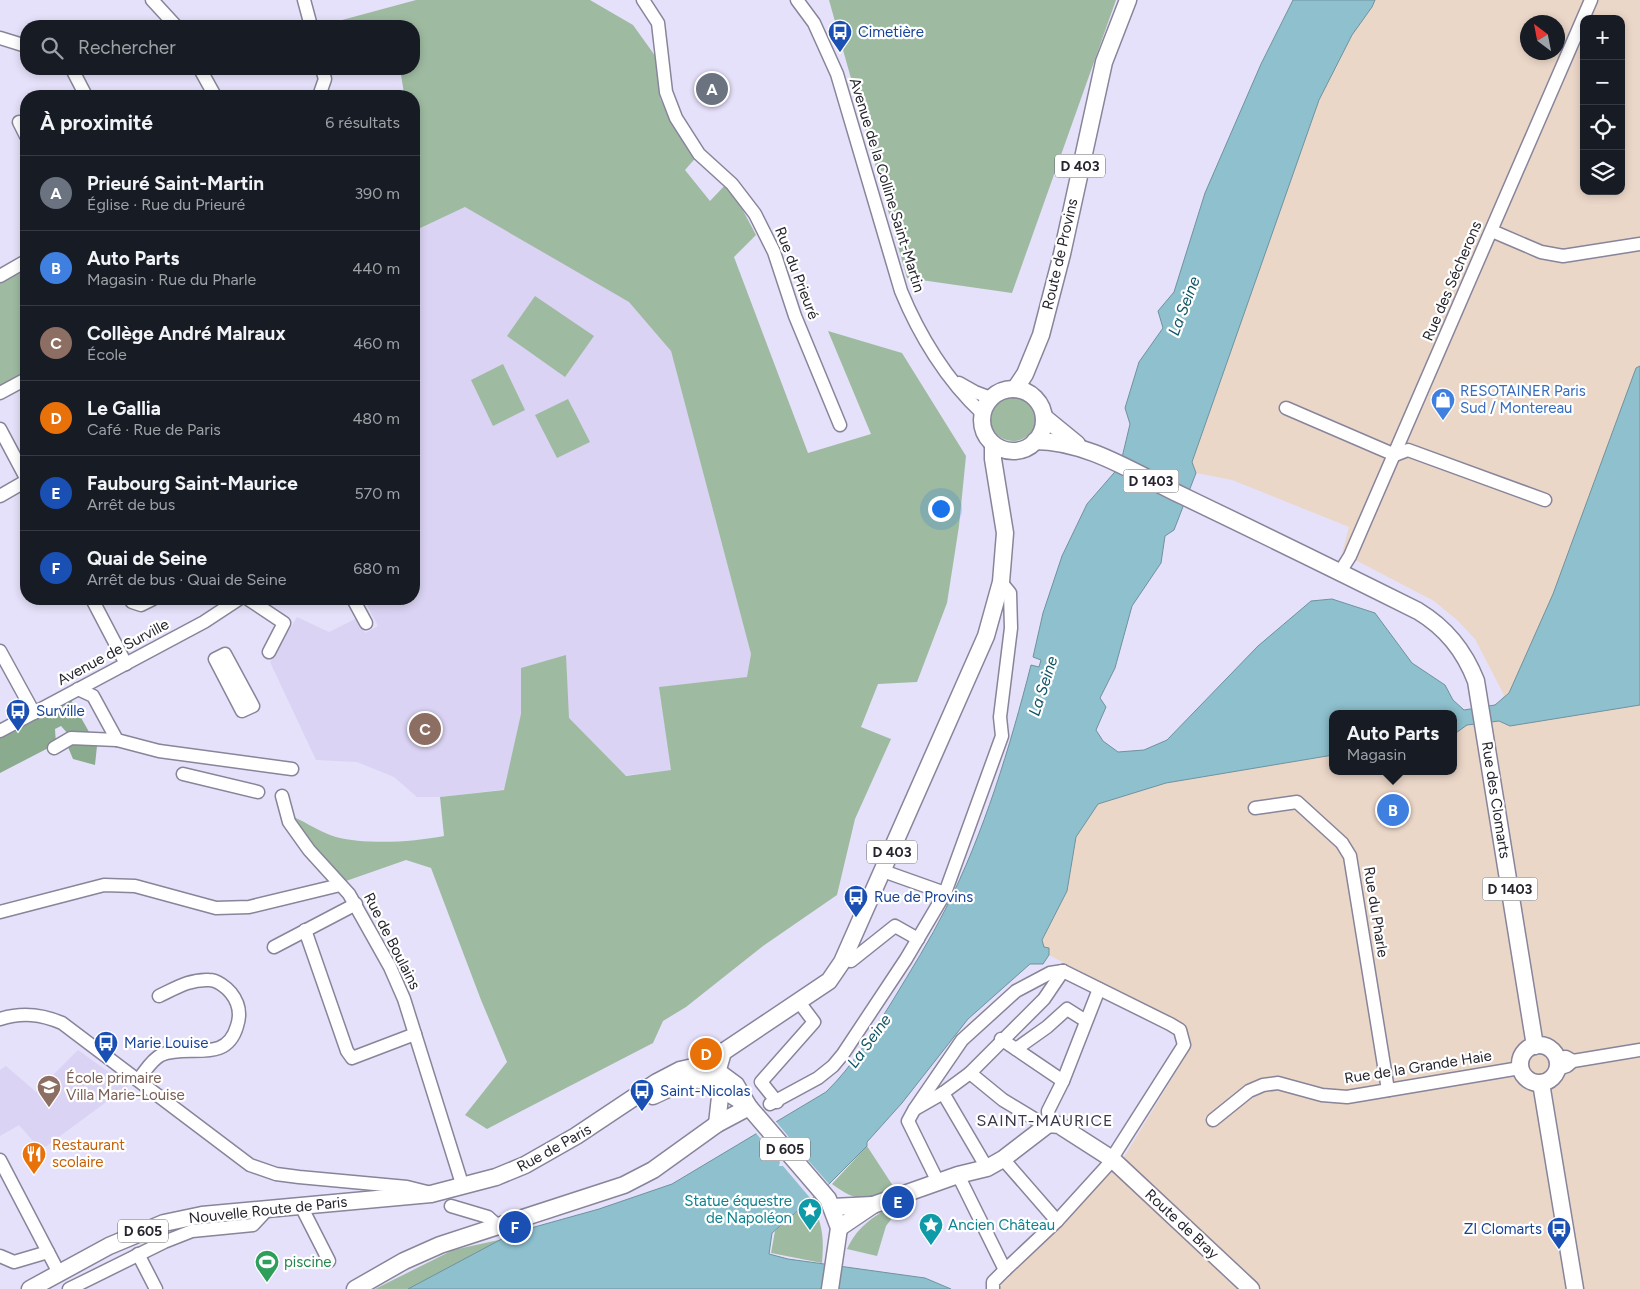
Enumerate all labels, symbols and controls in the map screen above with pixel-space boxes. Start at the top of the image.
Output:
north arrow [1520,15,1565,60]
map controls [1580,15,1625,195]
button: + [1580,15,1625,60]
bus stop icon: Cimetière [827,19,853,53]
search box [20,20,420,75]
place label: Cimetière [858,23,924,41]
icon: search [38,34,66,62]
text: Rechercher [78,36,176,59]
button: − [1580,60,1625,105]
pin: A [696,70,728,108]
street label: Avenue de la Colline Saint-Martin [846,76,928,294]
button: locate [1580,105,1625,150]
text: À proximité [40,110,153,135]
text: 6 résultats [325,113,400,132]
button: layers [1580,150,1625,195]
road number: D 403 [1055,154,1105,178]
text: Prieuré Saint-Martin [87,172,264,195]
text: A [50,184,62,203]
text: 390 m [354,184,400,203]
text: Église · Rue du Prieuré [87,195,245,214]
street label: Route de Provins [1038,197,1082,311]
street label: Rue des Sécherons [1419,218,1485,344]
street label: Rue du Prieuré [771,224,823,322]
text: Auto Parts [87,247,179,270]
text: B [51,259,61,278]
text: 440 m [352,259,400,278]
text: Magasin · Rue du Pharle [87,270,256,289]
water label: La Seine [1164,274,1204,338]
text: Collège André Malraux [87,322,286,345]
text: C [50,334,62,353]
text: 460 m [353,334,400,353]
text: École [87,345,127,364]
place label: RESOTAINER Paris Sud / Montereau [1460,382,1586,417]
shop icon: RESOTAINER Paris Sud / Montereau [1430,387,1456,421]
text: Le Gallia [87,397,161,420]
text: D [50,409,62,428]
text: 480 m [352,409,400,428]
text: Café · Rue de Paris [87,420,221,439]
road number: D 1403 [1124,470,1178,492]
text: Faubourg Saint-Maurice [87,472,298,495]
text: E [51,484,61,503]
text: 570 m [354,484,400,503]
text: Arrêt de bus [87,495,175,514]
your location [928,496,954,522]
text: Quai de Seine [87,547,207,570]
text: F [52,559,60,578]
text: 680 m [353,559,400,578]
text: Arrêt de bus · Quai de Seine [87,570,286,589]
street label: Avenue de Surville [54,615,172,689]
water label: La Seine [1024,654,1062,718]
bus stop icon: Surville [5,698,31,732]
place label: Surville [36,702,85,720]
pin: C [409,710,441,748]
popup [1329,710,1457,775]
text: Auto Parts [1347,722,1439,745]
street label: Rue des Clomarts [1478,740,1514,860]
text: Magasin [1347,745,1406,764]
pin: B [1377,791,1409,829]
road number: D 403 [867,840,917,864]
street label: Rue du Pharle [1360,865,1392,959]
road number: D 1403 [1482,878,1538,901]
bus stop icon: Rue de Provins [843,884,869,918]
place label: Rue de Provins [874,888,973,906]
street label: Rue de Boulains [360,890,424,992]
water label: La Seine [843,1010,895,1072]
bus stop icon: Marie Louise [93,1030,119,1064]
place label: Marie Louise [124,1034,208,1052]
pin: D [690,1035,722,1073]
street label: Rue de la Grande Haie [1343,1046,1493,1088]
place label: École primaire Villa Marie-Louise [66,1069,185,1104]
school or university icon: École primaire Villa Marie-Louise [36,1074,62,1108]
bus stop icon: Saint-Nicolas [629,1078,655,1112]
place label: Saint-Nicolas [660,1082,750,1100]
district label: SAINT-MAURICE [977,1111,1113,1130]
street label: Rue de Paris [514,1120,594,1176]
place label: Restaurant scolaire [52,1136,125,1171]
road number: D 605 [760,1138,810,1160]
restaurant icon: Restaurant scolaire [21,1141,47,1175]
pin: E [882,1183,914,1221]
street label: Route de Bray [1141,1185,1223,1263]
place label: Statue équestre de Napoléon [684,1192,792,1227]
street label: Nouvelle Route de Paris [188,1193,348,1227]
place icon: Statue équestre de Napoléon [797,1197,823,1231]
pin: F [499,1208,531,1246]
place icon: Ancien Château [918,1212,944,1246]
place label: Ancien Château [948,1216,1055,1234]
bus stop icon: ZI Clomarts [1546,1216,1572,1250]
road number: D 605 [118,1220,168,1242]
place label: ZI Clomarts [1464,1220,1542,1238]
sports icon: piscine [254,1249,280,1283]
place label: piscine [284,1253,332,1271]

